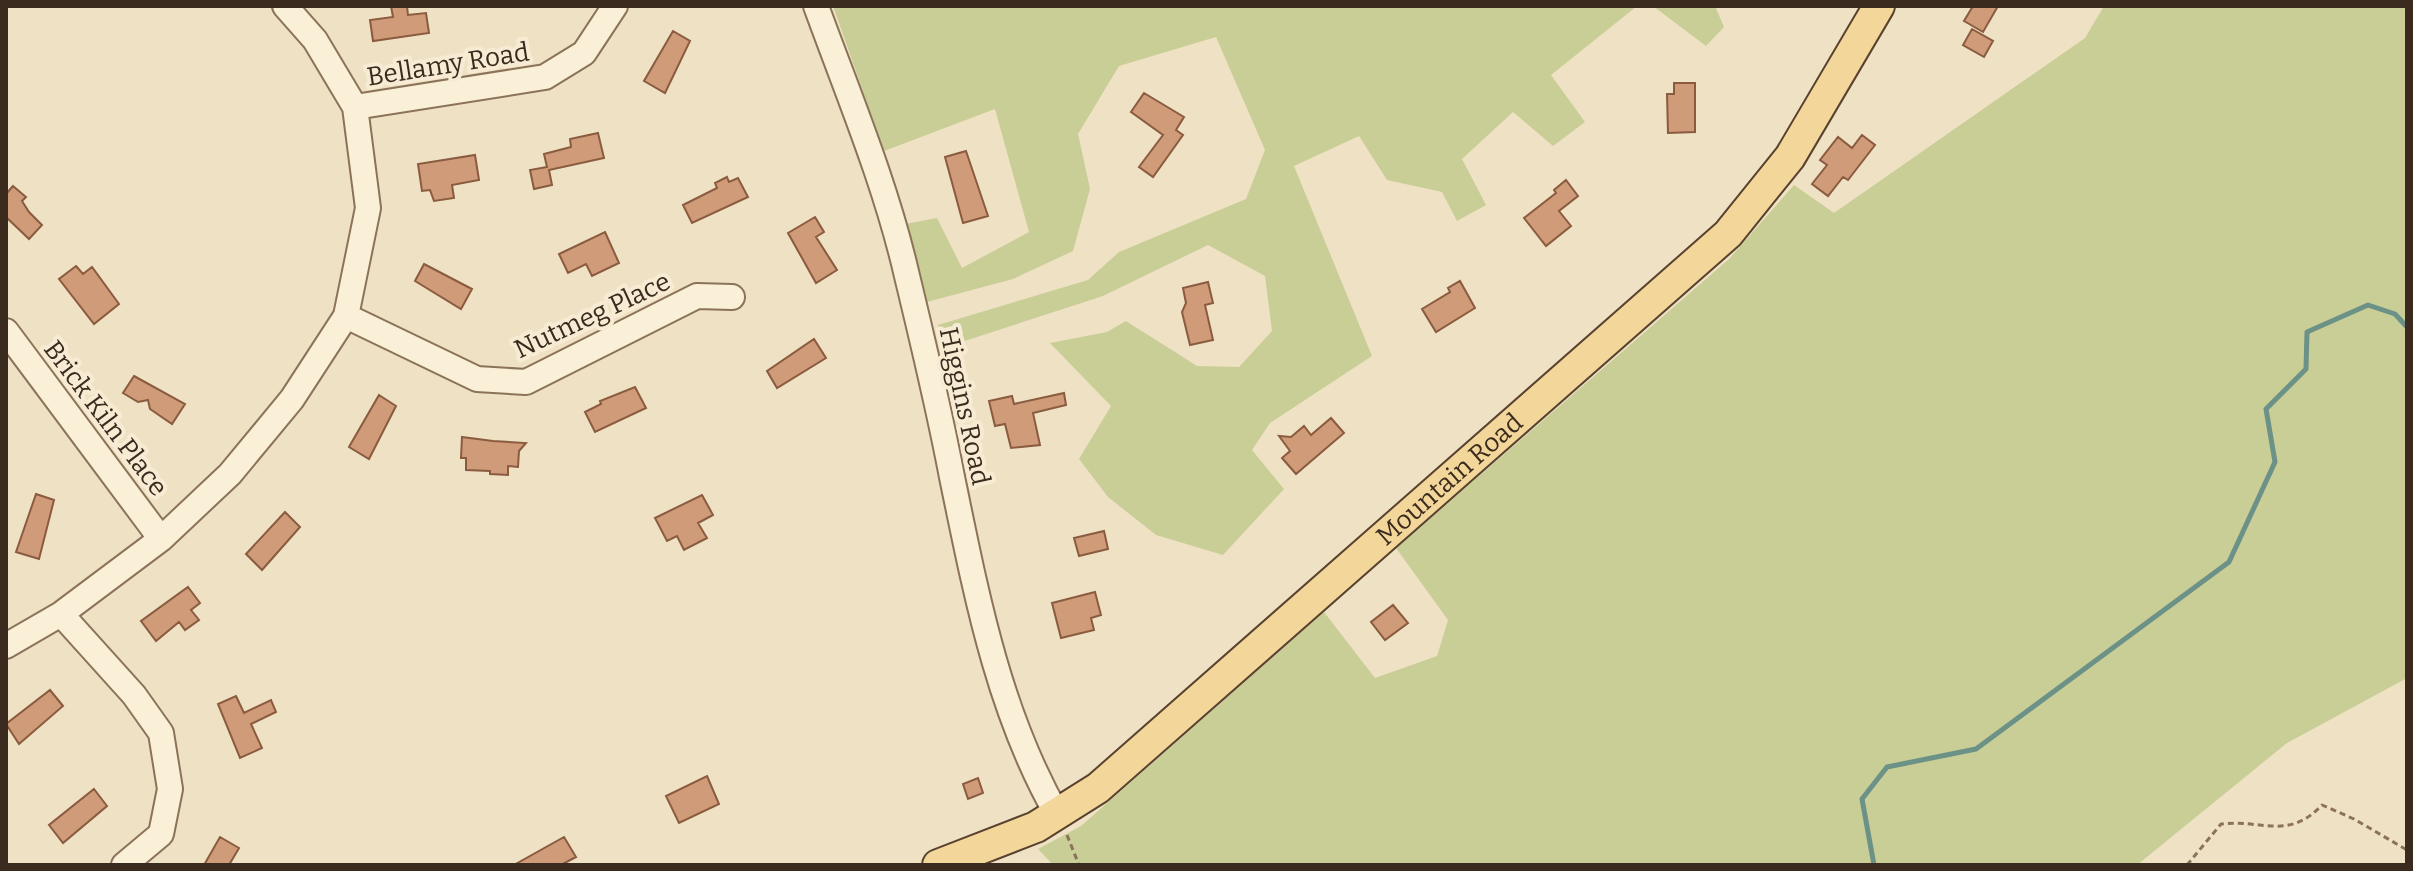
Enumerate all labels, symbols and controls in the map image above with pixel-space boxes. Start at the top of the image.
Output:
street label: Bellamy Road [365,36,531,93]
street label: Nutmeg Place [509,266,675,365]
street label: Higgins Road [933,324,996,488]
street label: Brick Kiln Place [37,335,174,502]
street label: Mountain Road [1370,407,1529,552]

